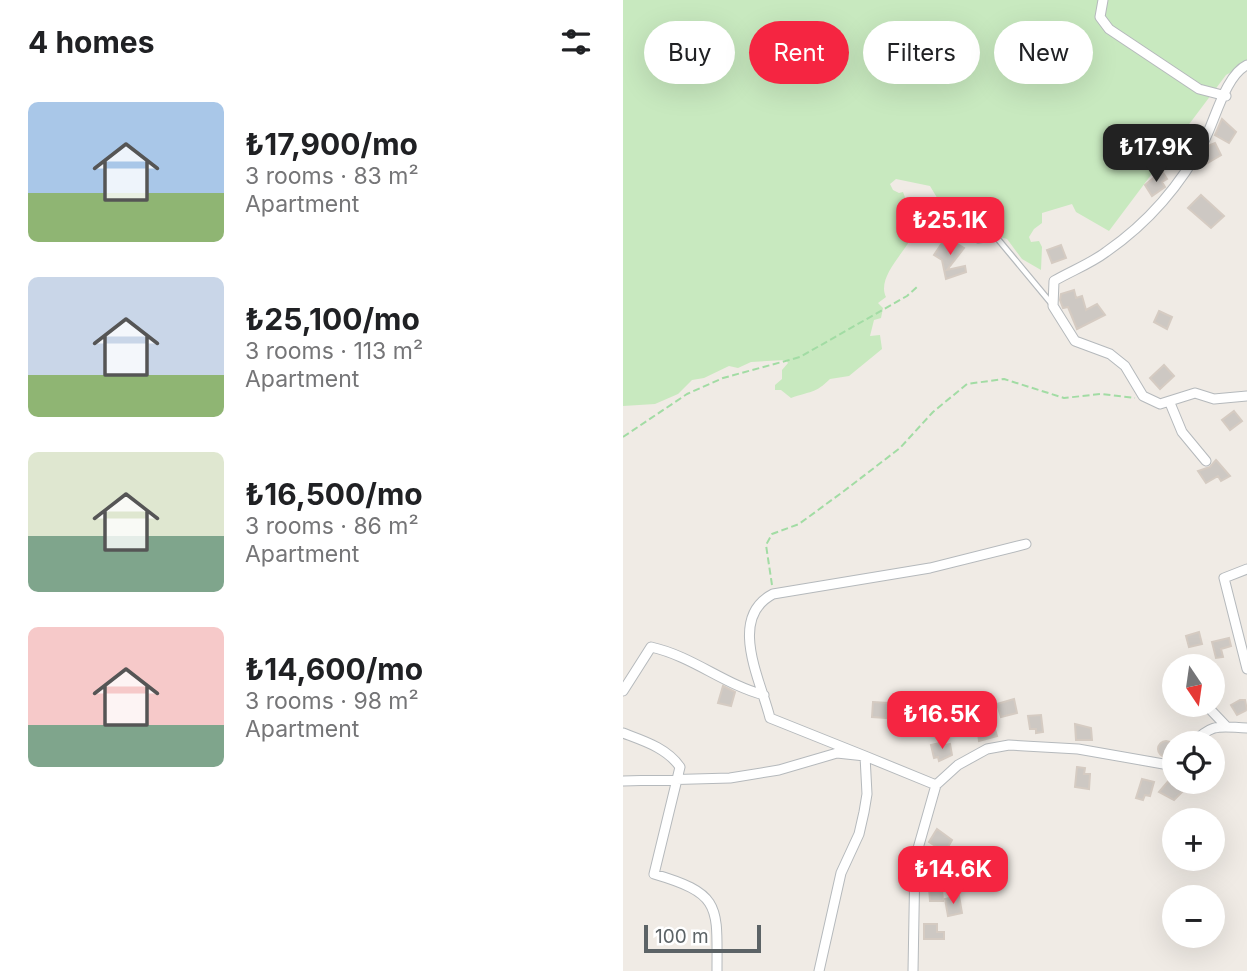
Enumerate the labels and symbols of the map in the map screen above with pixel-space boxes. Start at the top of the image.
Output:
pin: ₺17.9K [1099,124,1213,184]
pin: ₺25.1K [893,198,1007,257]
north arrow [1162,654,1225,718]
pin: ₺16.5K [885,692,999,751]
pin: ₺14.6K [896,846,1010,906]
scale bar [644,922,761,954]

